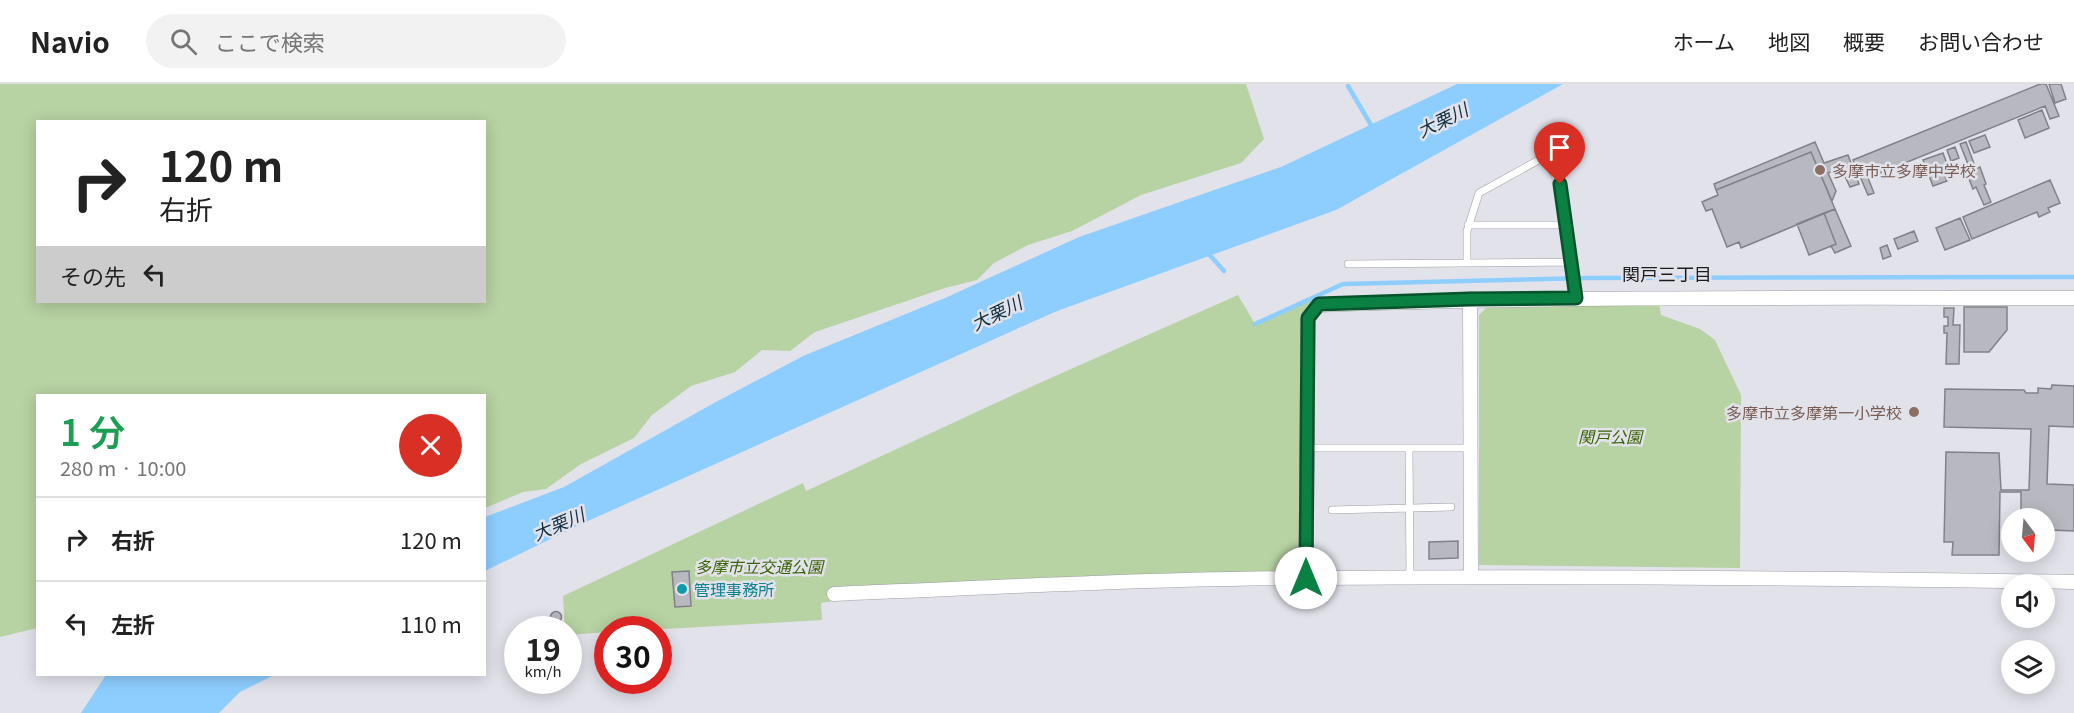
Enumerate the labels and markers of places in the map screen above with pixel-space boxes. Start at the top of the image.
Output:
pin [1534,122,1585,184]
place label: 多摩市立多摩中学校 [1832,158,1976,182]
marker: 多摩市立多摩中学校 [1813,163,1827,177]
place label: 多摩市立多摩第一小学校 [1726,400,1902,424]
marker: 多摩市立多摩第一小学校 [1907,405,1921,419]
place label: 管理事務所 [694,577,774,601]
marker: 管理事務所 [675,582,689,596]

